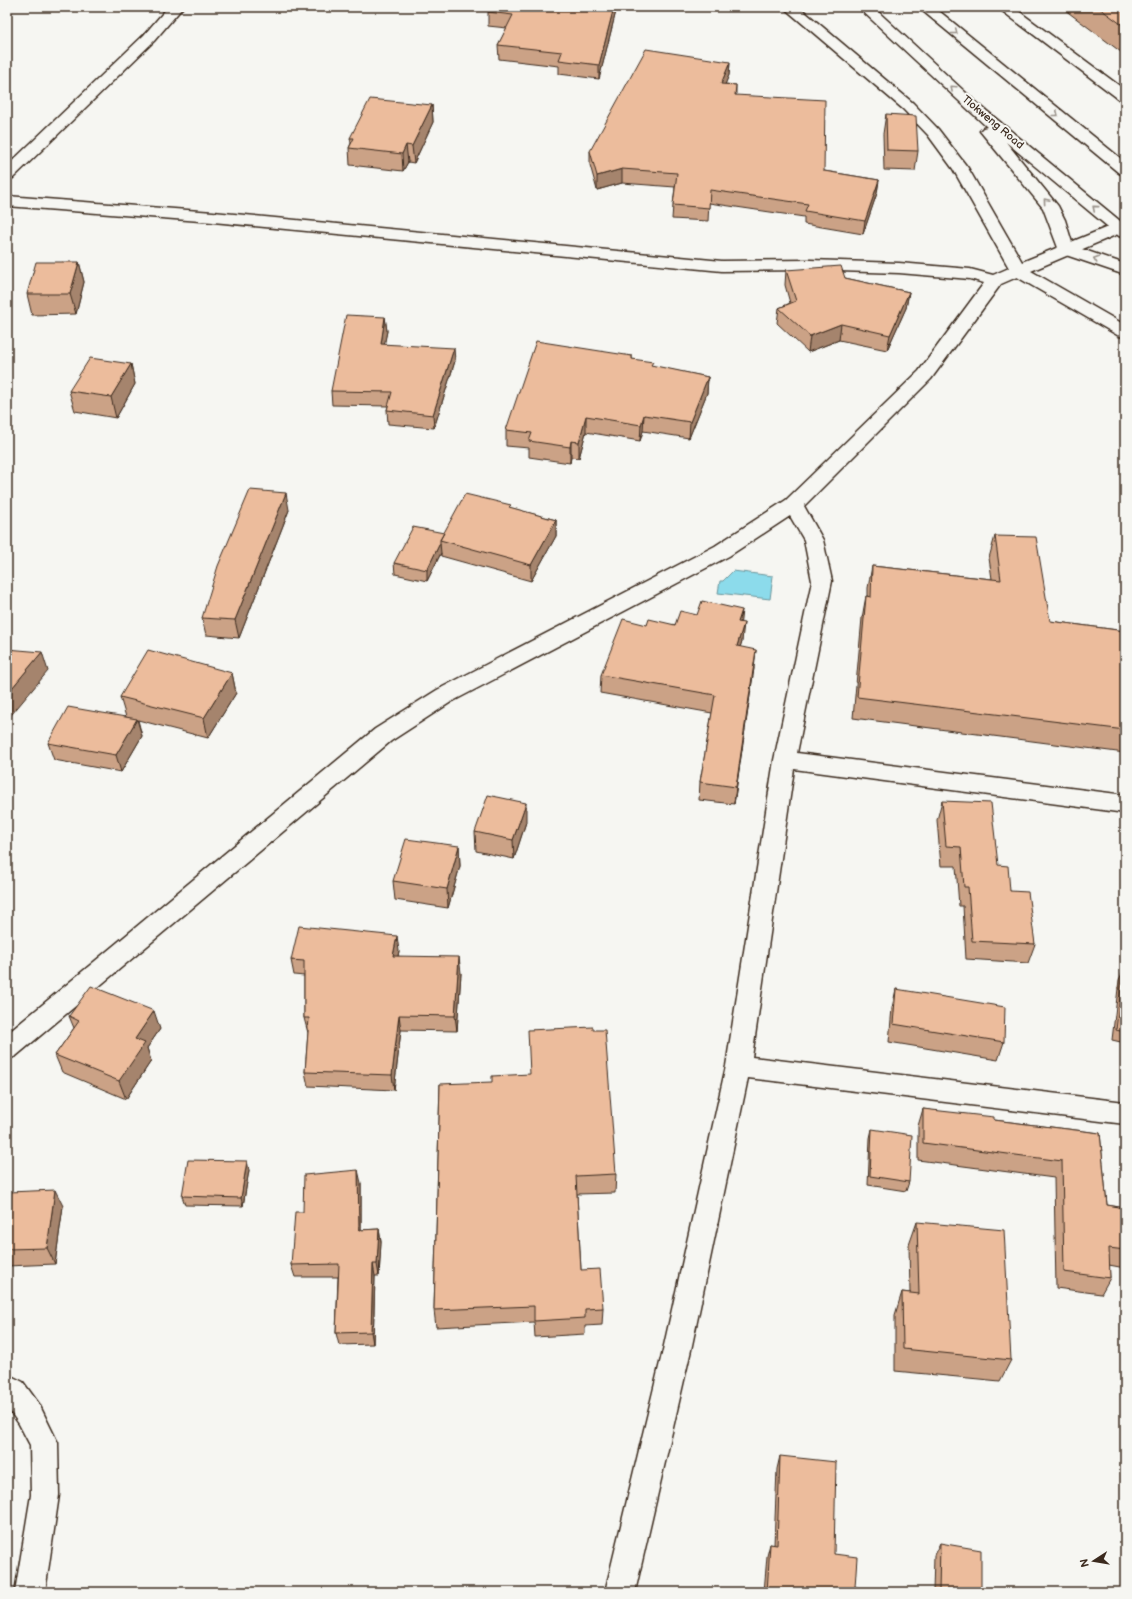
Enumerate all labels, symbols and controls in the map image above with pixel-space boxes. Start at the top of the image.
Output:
one-way arrow [951,27,958,34]
one-way arrow [950,85,958,93]
street label: Tlokweng Road [960,93,1026,151]
one-way arrow [1051,109,1058,116]
one-way arrow [1043,198,1050,206]
one-way arrow [1093,205,1100,212]
one-way arrow [1092,255,1099,264]
north arrow [1074,1541,1114,1581]
text: N [1077,1558,1092,1568]

